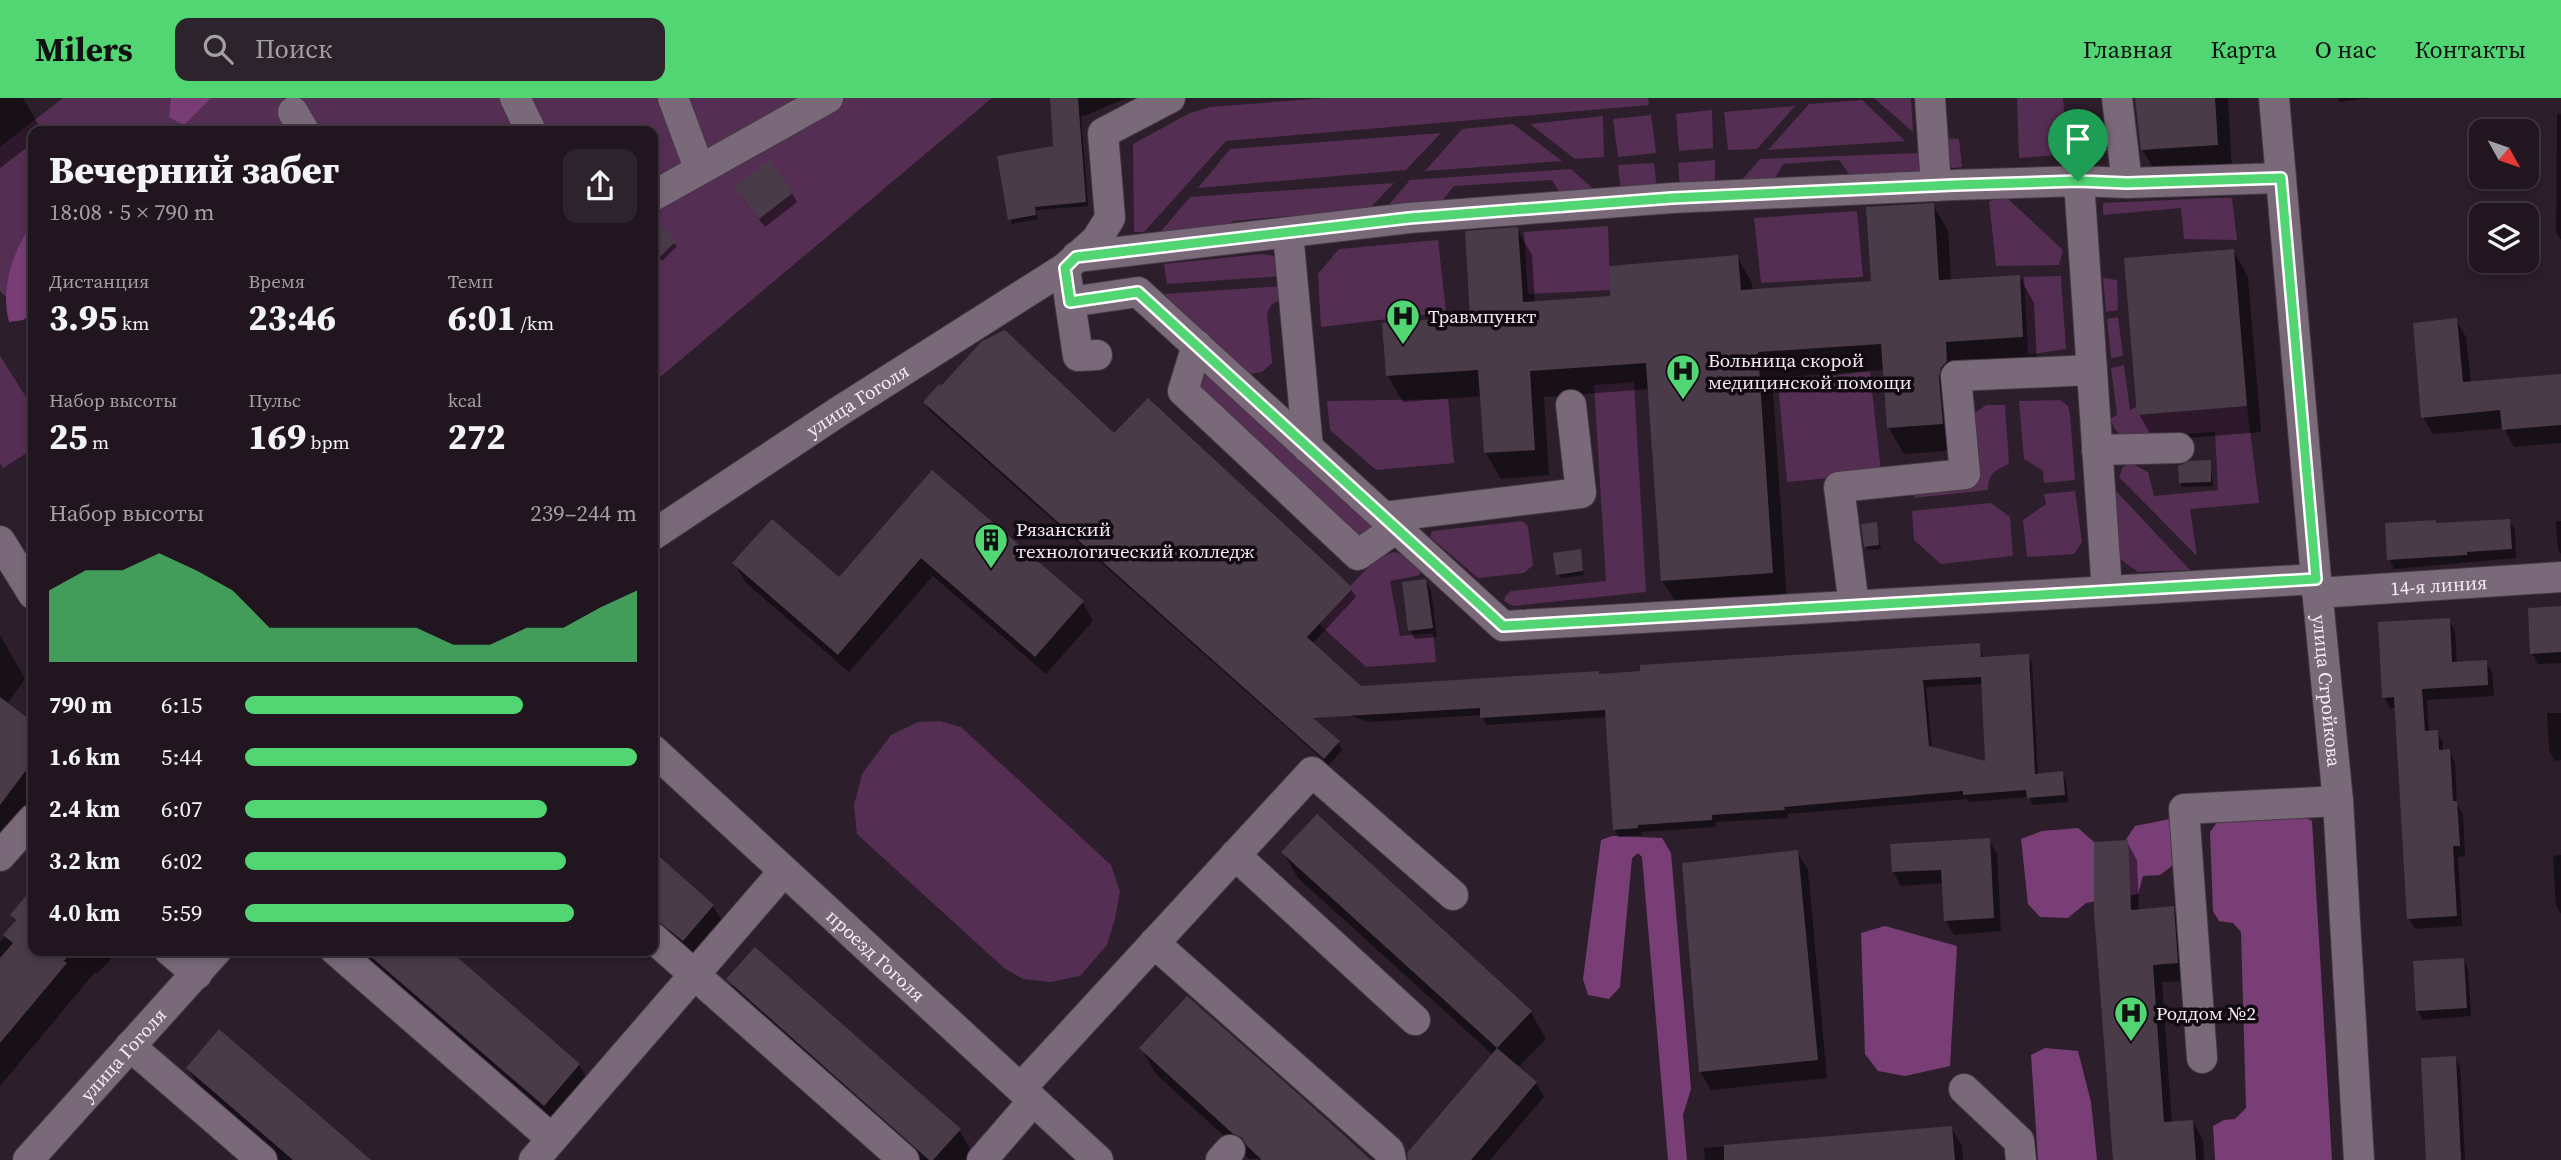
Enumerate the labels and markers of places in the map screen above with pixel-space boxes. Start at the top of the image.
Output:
pin [2048,109,2108,181]
hospital icon: Травмпункт [1384,297,1422,346]
place label: Травмпункт [1428,303,1536,329]
place label: Больница скорой медицинской помощи [1708,347,1912,395]
hospital icon: Больница скорой медицинской помощи [1664,352,1702,401]
place label: Рязанский технологический колледж [1016,516,1255,564]
building icon: Рязанский технологический колледж [972,521,1010,570]
hospital icon: Роддом №2 [2112,994,2150,1043]
place label: Роддом №2 [2156,1000,2256,1026]

